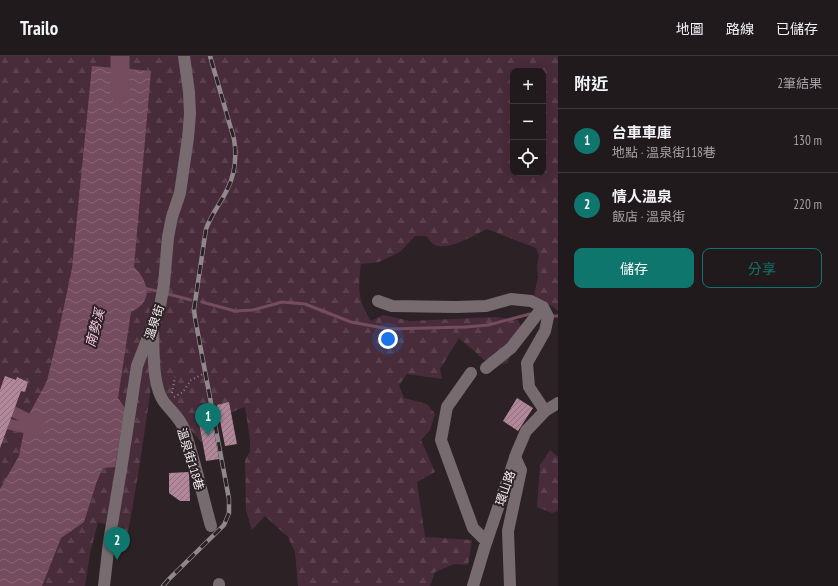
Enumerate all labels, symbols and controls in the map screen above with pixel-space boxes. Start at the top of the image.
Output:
text: Trailo [20,16,58,40]
text: 地圖 [676,20,704,38]
text: 路線 [726,20,754,38]
text: 已儲存 [776,20,818,38]
map controls [510,68,546,176]
button: + [510,68,546,104]
text: 附近 [574,73,608,95]
text: 2筆結果 [777,75,822,92]
button: − [510,104,546,140]
text: 台車車庫 [612,123,672,142]
text: 1 [584,132,590,149]
text: 130 m [793,132,822,149]
button: locate [510,140,546,176]
text: 地點 · 溫泉街118巷 [612,144,716,161]
text: 情人溫泉 [612,187,672,206]
text: 2 [584,196,590,213]
text: 220 m [793,196,822,213]
text: 飯店 · 溫泉街 [612,208,685,225]
button: 儲存 [574,248,694,288]
button: 分享 [702,248,822,288]
street label: 溫泉街 [141,303,167,341]
water label: 南勢溪 [82,305,109,349]
your location [378,329,398,349]
pin: 1 [195,403,221,436]
street label: 溫泉街118巷 [174,426,208,492]
street label: 環山路 [492,469,518,507]
pin: 2 [104,527,130,560]

